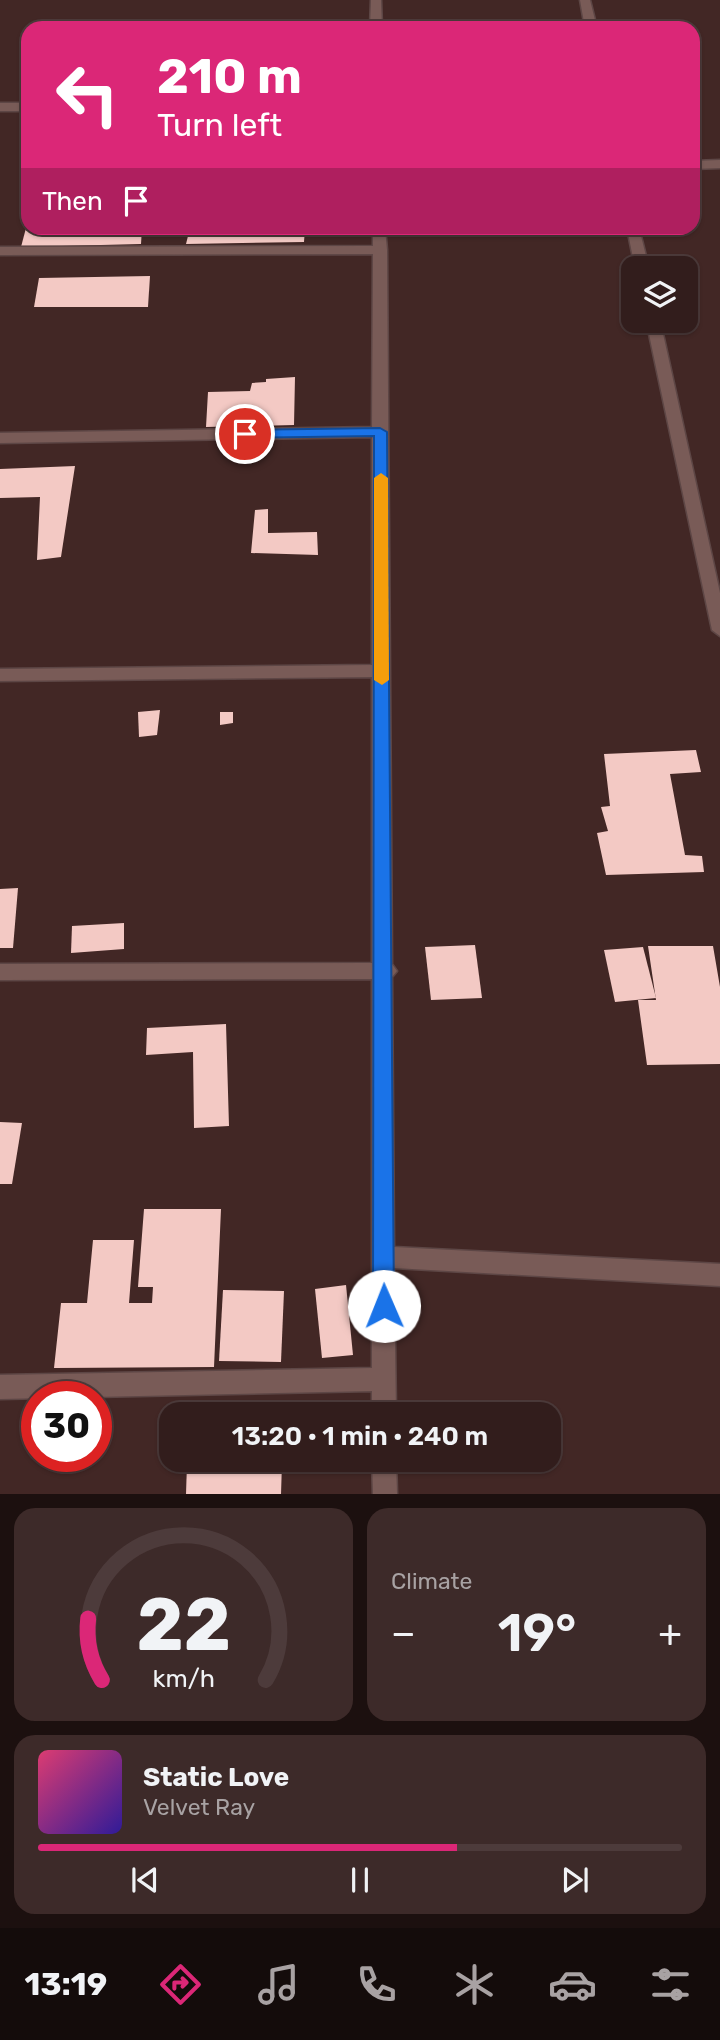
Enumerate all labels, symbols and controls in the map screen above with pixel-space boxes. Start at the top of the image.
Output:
text: 210 m [157,47,302,105]
icon: left [42,49,133,140]
text: Turn left [157,106,282,144]
icon: arrive [117,182,155,220]
text: Then [42,186,103,217]
map controls [621,256,698,333]
button: layers [621,256,698,333]
pin [215,404,275,464]
icon: arrive [226,415,264,453]
position arrow [347,1269,421,1343]
speed limit sign: 30 [21,1381,112,1472]
text: 13:20 · 1 min · 240 m [232,1421,488,1452]
text: Climate [391,1567,472,1595]
text: 22 [136,1583,231,1669]
text: 19° [498,1602,576,1664]
text: − [391,1610,416,1656]
text: + [658,1610,682,1656]
text: km/h [152,1664,215,1693]
text: Static Love [143,1762,289,1793]
text: Velvet Ray [143,1793,255,1821]
icon: previous [126,1861,164,1899]
icon: pause [341,1861,379,1899]
icon: next [556,1861,594,1899]
icon: directions [156,1960,205,2009]
icon: music [254,1960,303,2009]
icon: phone [352,1960,401,2009]
icon: climate [450,1960,499,2009]
icon: car [548,1960,597,2009]
icon: filters [646,1960,695,2009]
text: 13:19 [25,1965,107,2003]

